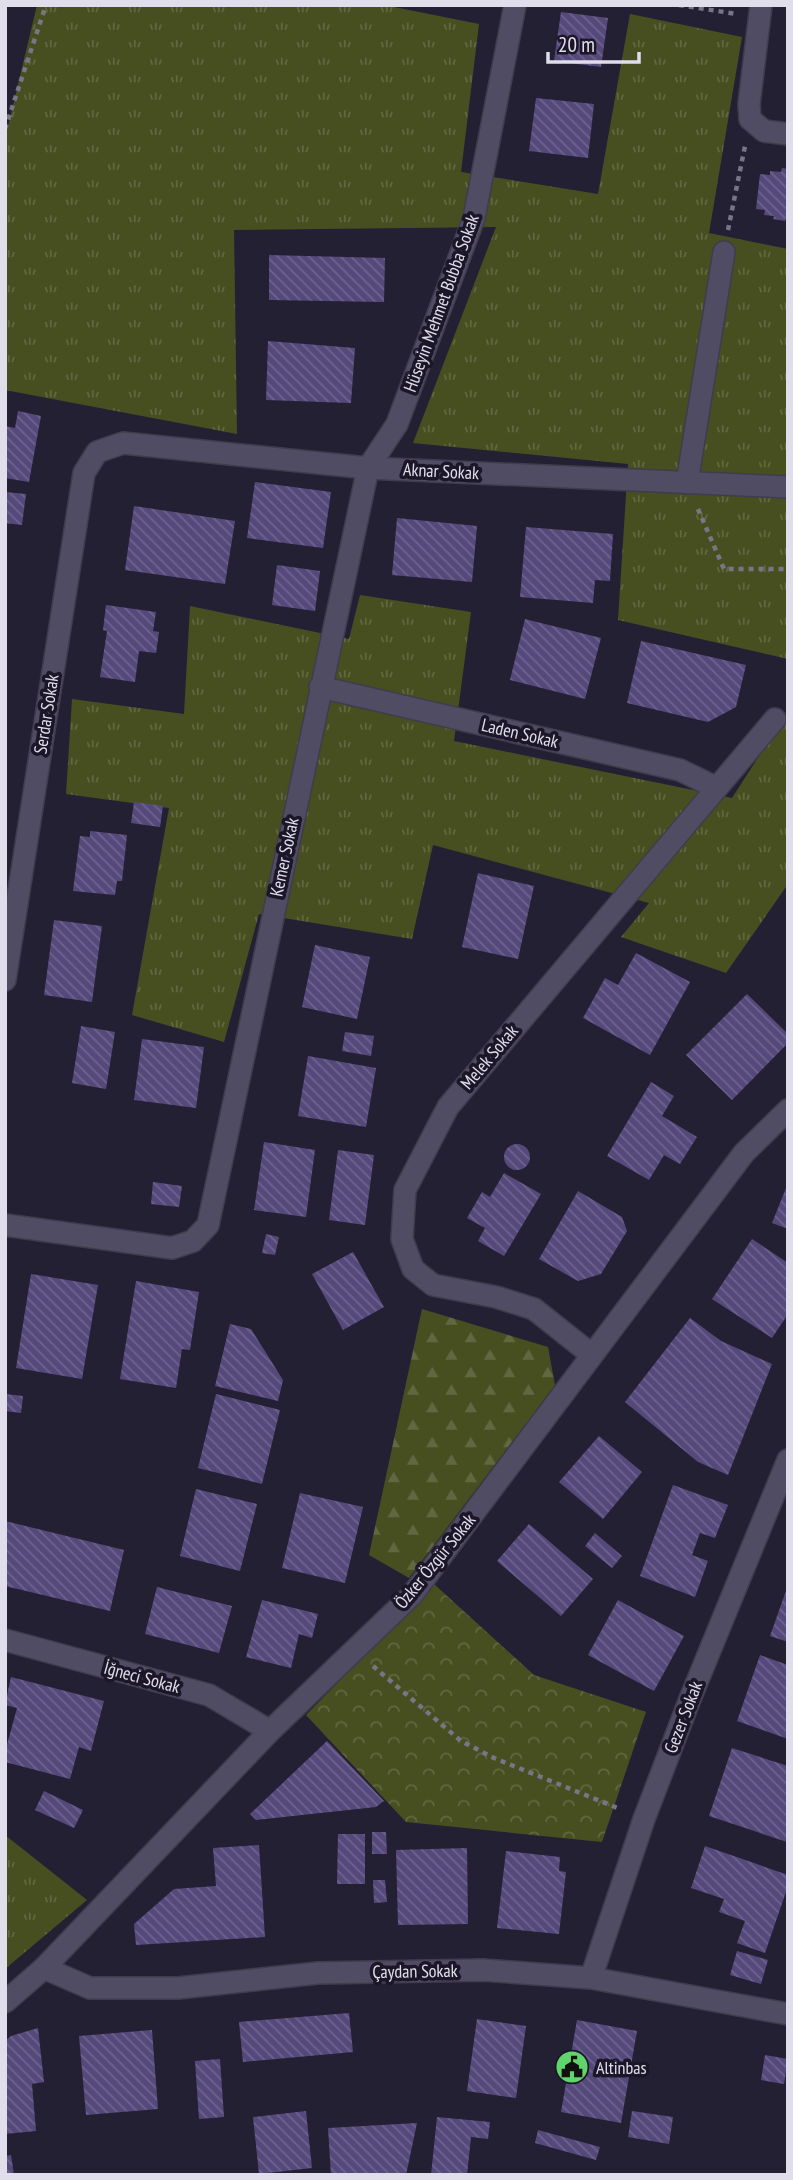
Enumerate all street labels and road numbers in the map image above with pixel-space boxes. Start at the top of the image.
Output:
street label: Hüseyin Mehmet Bubba Sokak [398,211,484,395]
street label: Aknar Sokak [402,458,480,484]
street label: Serdar Sokak [28,672,64,756]
street label: Laden Sokak [479,713,561,753]
street label: Kemer Sokak [264,815,304,899]
street label: Melek Sokak [455,1020,523,1094]
street label: Özker Özgür Sokak [390,1509,480,1613]
street label: İğneci Sokak [101,1656,183,1698]
street label: Gezer Sokak [659,1678,707,1756]
street label: Çaydan Sokak [372,1959,458,1983]

